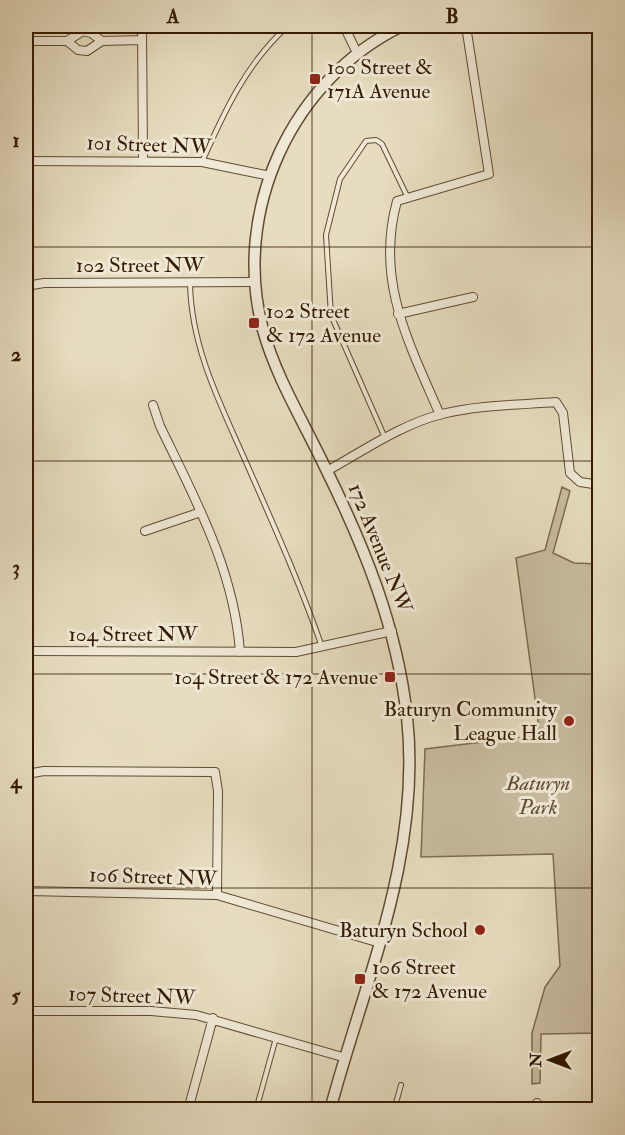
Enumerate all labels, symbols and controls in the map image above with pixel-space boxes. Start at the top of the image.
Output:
text: A [166,4,180,29]
text: B [445,4,459,29]
place label: 100 Street & 171A Avenue [327,54,433,105]
marker: 100 Street & 171A Avenue [308,72,322,86]
text: 1 [12,128,20,153]
street label: 101 Street NW [86,129,213,161]
street label: 102 Street NW [76,252,205,279]
place label: 102 Street & 172 Avenue [266,298,381,349]
marker: 102 Street & 172 Avenue [247,316,261,330]
text: 2 [11,342,21,367]
street label: 172 Avenue NW [342,479,419,617]
text: 3 [12,555,20,580]
street label: 104 Street NW [68,621,198,648]
place label: 104 Street & 172 Avenue [174,664,378,691]
marker: 104 Street & 172 Avenue [383,670,397,684]
place label: Baturyn Community League Hall [384,696,558,747]
marker: Baturyn Community League Hall [562,714,576,728]
text: 4 [10,769,23,794]
park label: Baturyn Park [505,770,570,821]
street label: 106 Street NW [88,861,218,893]
place label: Baturyn School [339,917,469,944]
marker: Baturyn School [473,923,487,937]
place label: 106 Street & 172 Avenue [372,954,487,1005]
marker: 106 Street & 172 Avenue [353,972,367,986]
street label: 107 Street NW [68,980,197,1012]
text: 5 [12,983,22,1008]
north arrow [520,1030,580,1090]
text: N [526,1052,546,1068]

